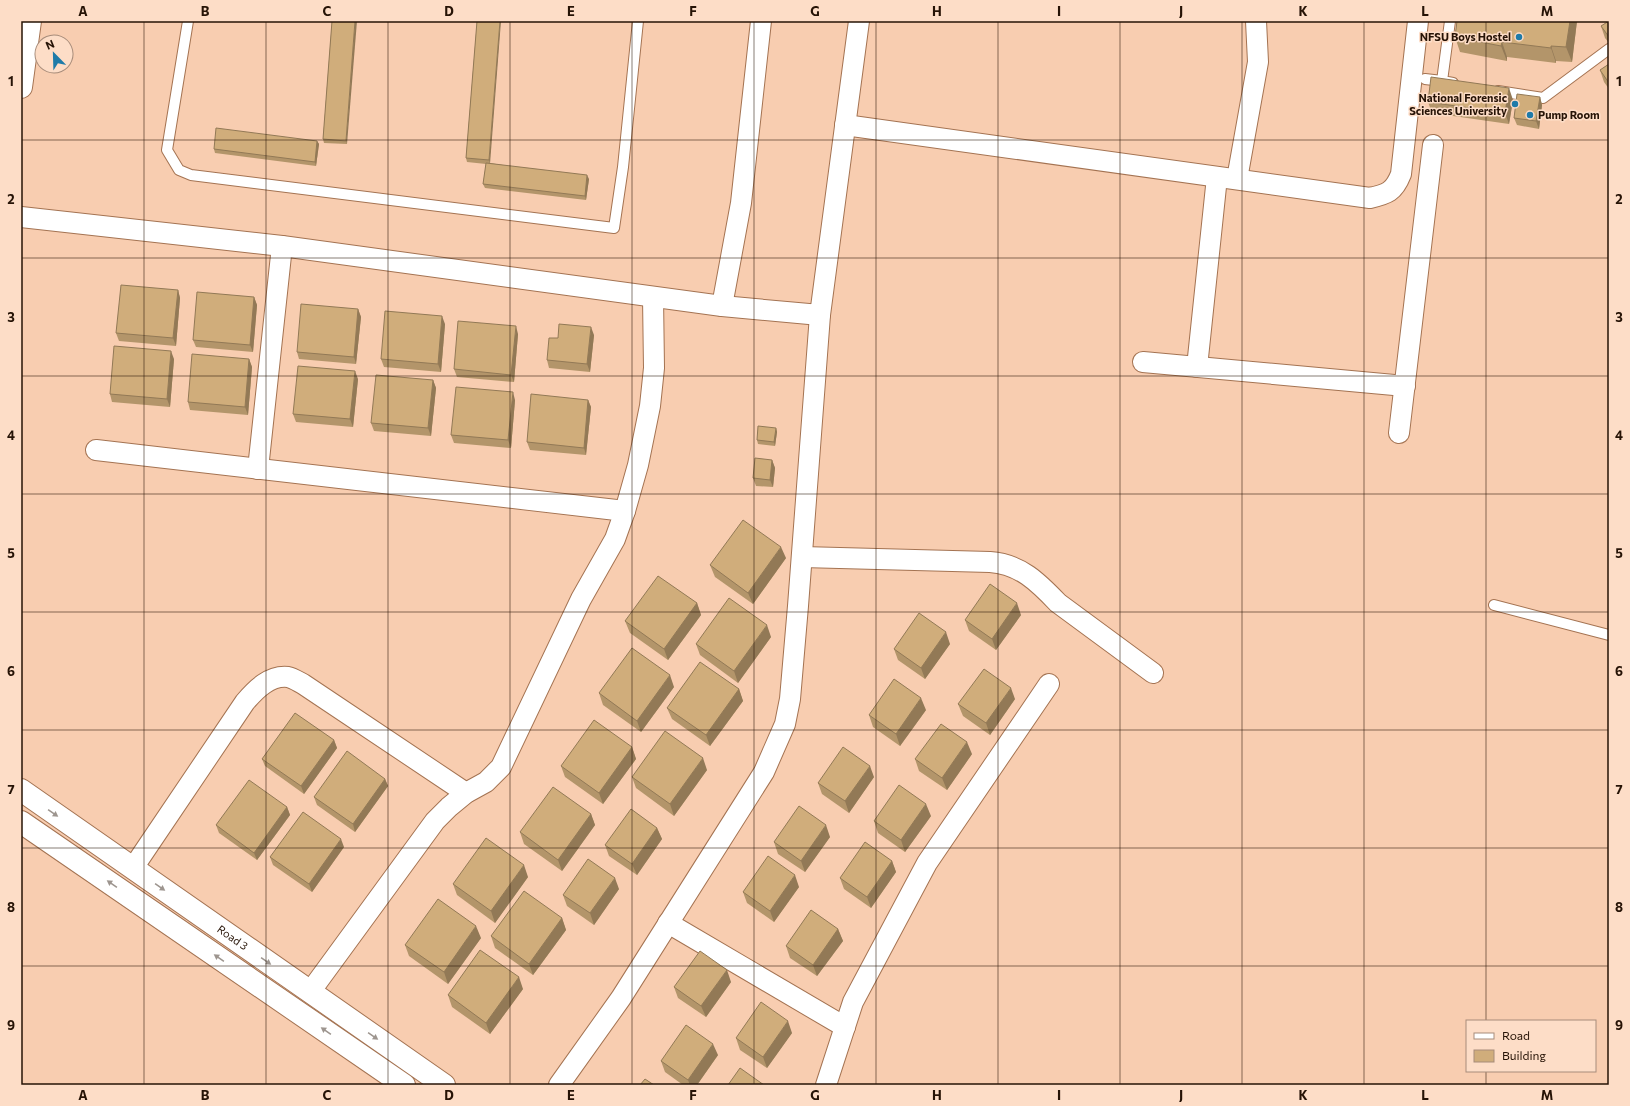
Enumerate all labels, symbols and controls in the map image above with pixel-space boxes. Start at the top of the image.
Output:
text: A [78,3,88,19]
text: B [201,3,210,19]
text: C [323,3,332,19]
text: D [444,3,454,19]
text: E [567,3,575,19]
text: F [689,3,697,19]
text: G [810,3,820,19]
text: H [932,3,942,19]
text: I [1057,3,1061,19]
text: J [1179,3,1183,19]
text: K [1298,3,1308,19]
text: L [1421,3,1429,19]
text: M [1541,3,1553,19]
place label: NFSU Boys Hostel [1420,30,1511,43]
marker: NFSU Boys Hostel [1514,32,1524,42]
north arrow [34,34,74,74]
text: N [44,37,56,52]
text: 1 [8,73,14,89]
text: 1 [1616,73,1622,89]
place label: National Forensic Sciences University [1409,91,1507,117]
marker: National Forensic Sciences University [1510,99,1520,109]
place label: Pump Room [1538,108,1600,121]
marker: Pump Room [1525,110,1535,120]
text: 2 [7,191,15,207]
text: 2 [1615,191,1623,207]
text: 3 [7,309,15,325]
text: 3 [1615,309,1623,325]
text: 4 [7,427,15,443]
text: 4 [1615,427,1623,443]
text: 5 [7,545,15,561]
text: 5 [1615,545,1623,561]
text: 6 [7,663,15,679]
text: 6 [1615,663,1623,679]
text: 7 [7,781,15,797]
text: 7 [1615,781,1623,797]
one-way arrow [48,809,58,817]
one-way arrow [106,880,117,888]
one-way arrow [154,883,165,891]
text: 8 [7,899,15,915]
text: 8 [1615,899,1623,915]
street label: Road 3 [215,922,251,952]
one-way arrow [214,954,224,962]
one-way arrow [261,957,271,965]
text: 9 [7,1017,15,1033]
text: 9 [1615,1017,1623,1033]
legend [1466,1020,1596,1072]
one-way arrow [321,1027,331,1035]
text: Road [1502,1028,1530,1042]
one-way arrow [368,1032,378,1040]
text: Building [1502,1048,1546,1062]
text: A [78,1087,88,1103]
text: B [201,1087,210,1103]
text: C [323,1087,332,1103]
text: D [444,1087,454,1103]
text: E [567,1087,575,1103]
text: F [689,1087,697,1103]
text: G [810,1087,820,1103]
text: H [932,1087,942,1103]
text: I [1057,1087,1061,1103]
text: J [1179,1087,1183,1103]
text: K [1298,1087,1308,1103]
text: L [1421,1087,1429,1103]
text: M [1541,1087,1553,1103]

